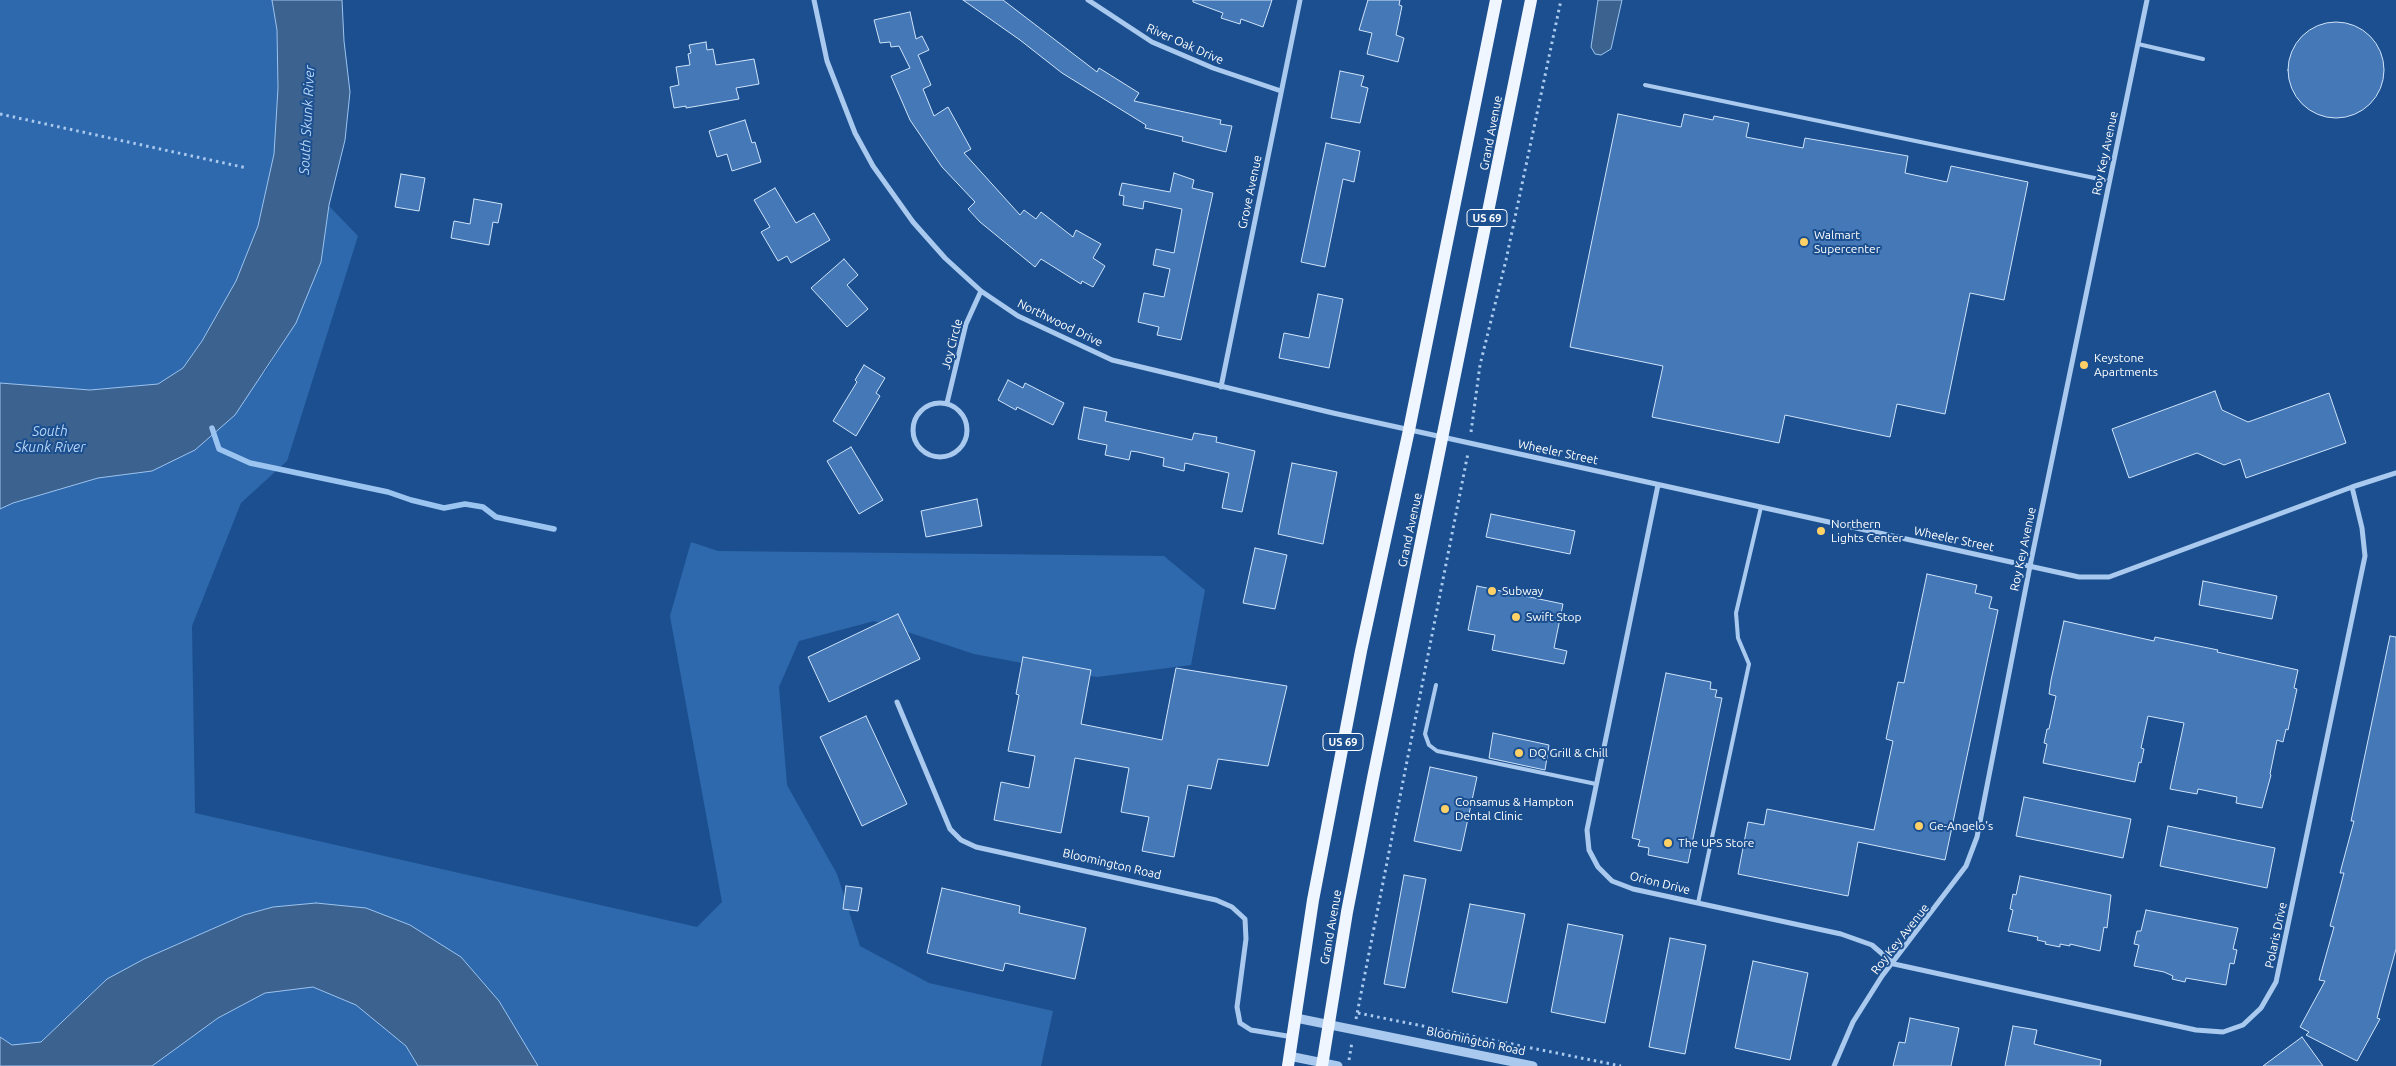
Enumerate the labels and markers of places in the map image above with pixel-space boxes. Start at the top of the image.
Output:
place label: Walmart Supercenter [1814,228,1880,256]
marker: Walmart Supercenter [1798,236,1810,248]
place label: Keystone Apartments [2094,351,2158,379]
marker: Keystone Apartments [2078,359,2090,371]
place label: Northern Lights Center [1831,517,1903,545]
marker: Northern Lights Center [1815,525,1827,537]
place label: Subway [1502,584,1543,598]
marker: Subway [1486,585,1498,597]
place label: Swift Stop [1526,610,1582,624]
marker: Swift Stop [1510,611,1522,623]
place label: DQ Grill & Chill [1529,746,1608,760]
marker: DQ Grill & Chill [1513,747,1525,759]
place label: Consamus & Hampton Dental Clinic [1455,795,1574,823]
marker: Consamus & Hampton Dental Clinic [1439,803,1451,815]
place label: Ge-Angelo's [1929,819,1993,833]
marker: Ge-Angelo's [1913,820,1925,832]
place label: The UPS Store [1678,836,1754,850]
marker: The UPS Store [1662,837,1674,849]

